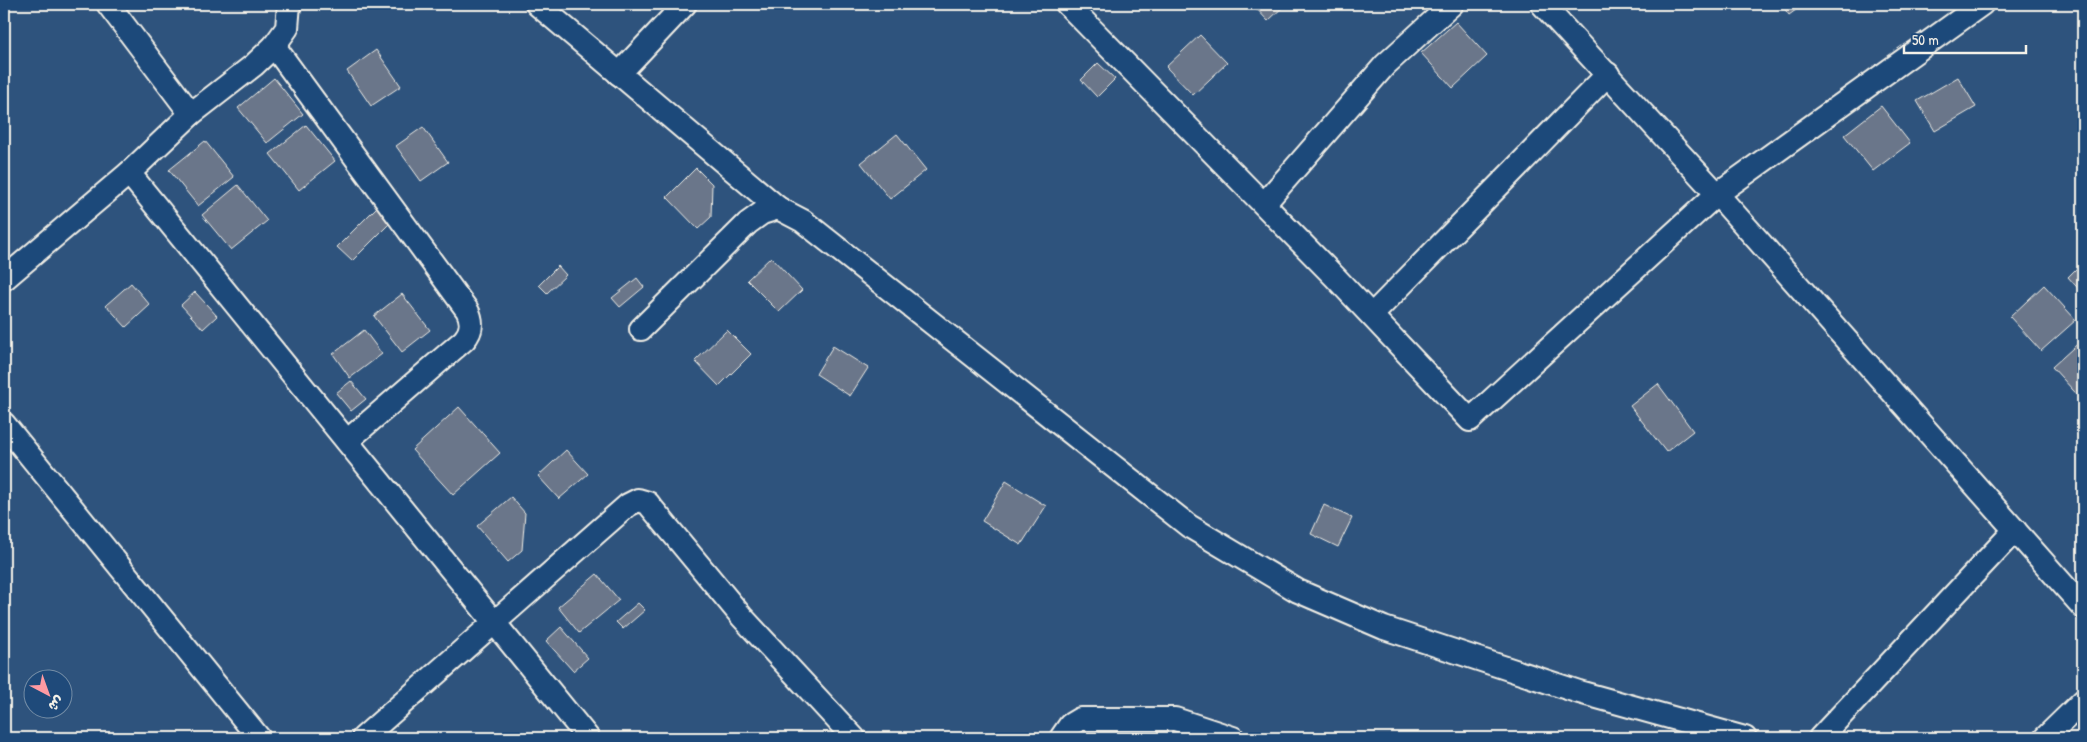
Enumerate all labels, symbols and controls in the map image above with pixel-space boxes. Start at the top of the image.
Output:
scale bar [1904,22,2027,54]
text: 50 m [1912,29,1939,50]
north arrow [22,670,72,720]
text: ش [45,692,69,716]

